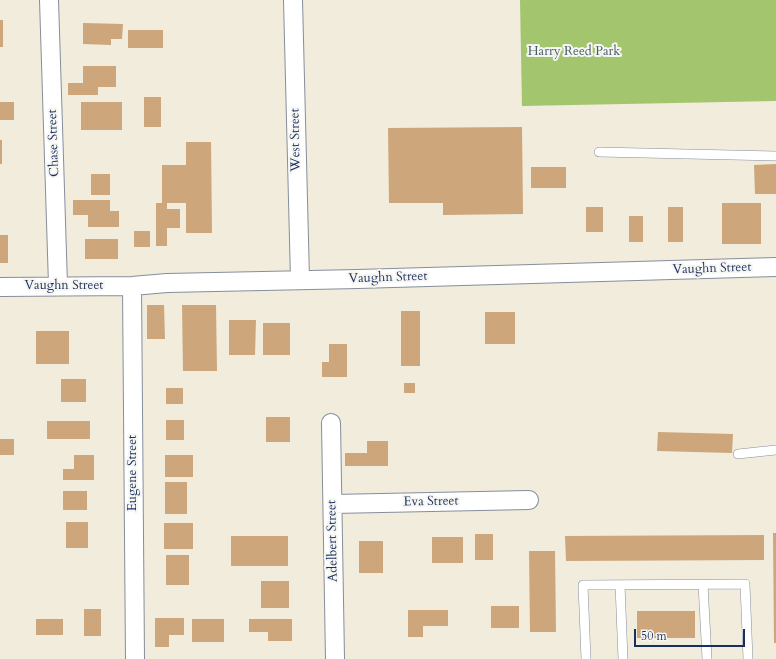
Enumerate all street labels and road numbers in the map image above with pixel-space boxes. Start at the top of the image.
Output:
street label: West Street [288,108,304,172]
street label: Chase Street [45,109,63,177]
street label: Vaughn Street [672,260,752,278]
street label: Vaughn Street [348,269,428,287]
street label: Vaughn Street [25,278,103,294]
street label: Eugene Street [125,435,141,511]
street label: Eva Street [403,494,459,510]
street label: Adelbert Street [324,500,342,582]

